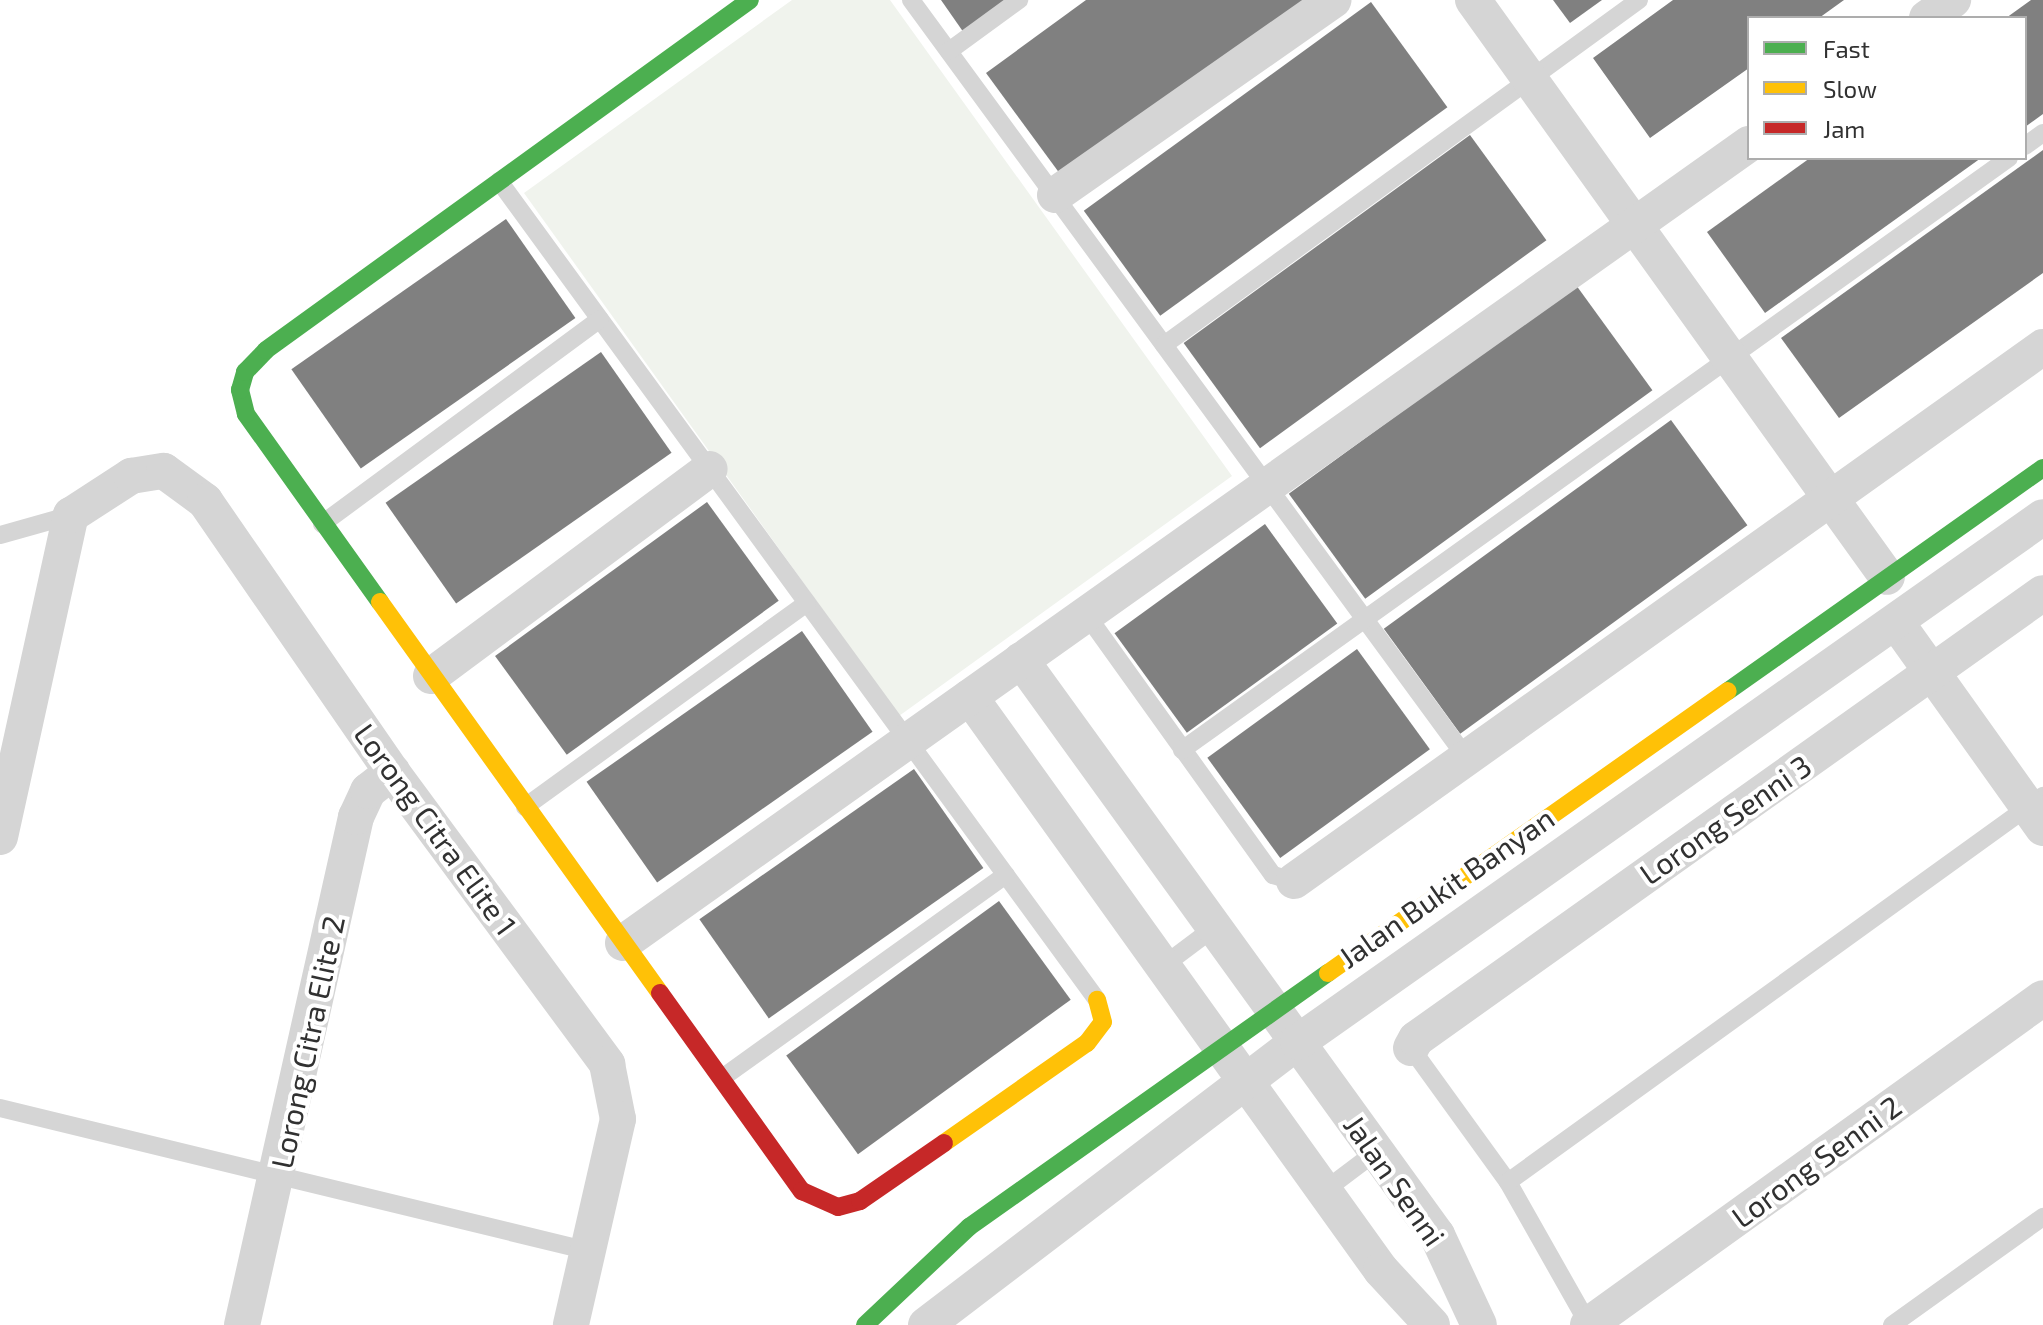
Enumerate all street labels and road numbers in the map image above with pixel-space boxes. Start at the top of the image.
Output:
street label: Lorong Citra Elite 1 [347,716,525,942]
street label: Lorong Senni 3 [1633,747,1817,891]
street label: Jalan Bukit Banyan [1331,799,1561,975]
street label: Lorong Citra Elite 2 [263,912,351,1172]
street label: Lorong Senni 2 [1724,1087,1908,1235]
street label: Jalan Senni [1337,1108,1453,1252]

